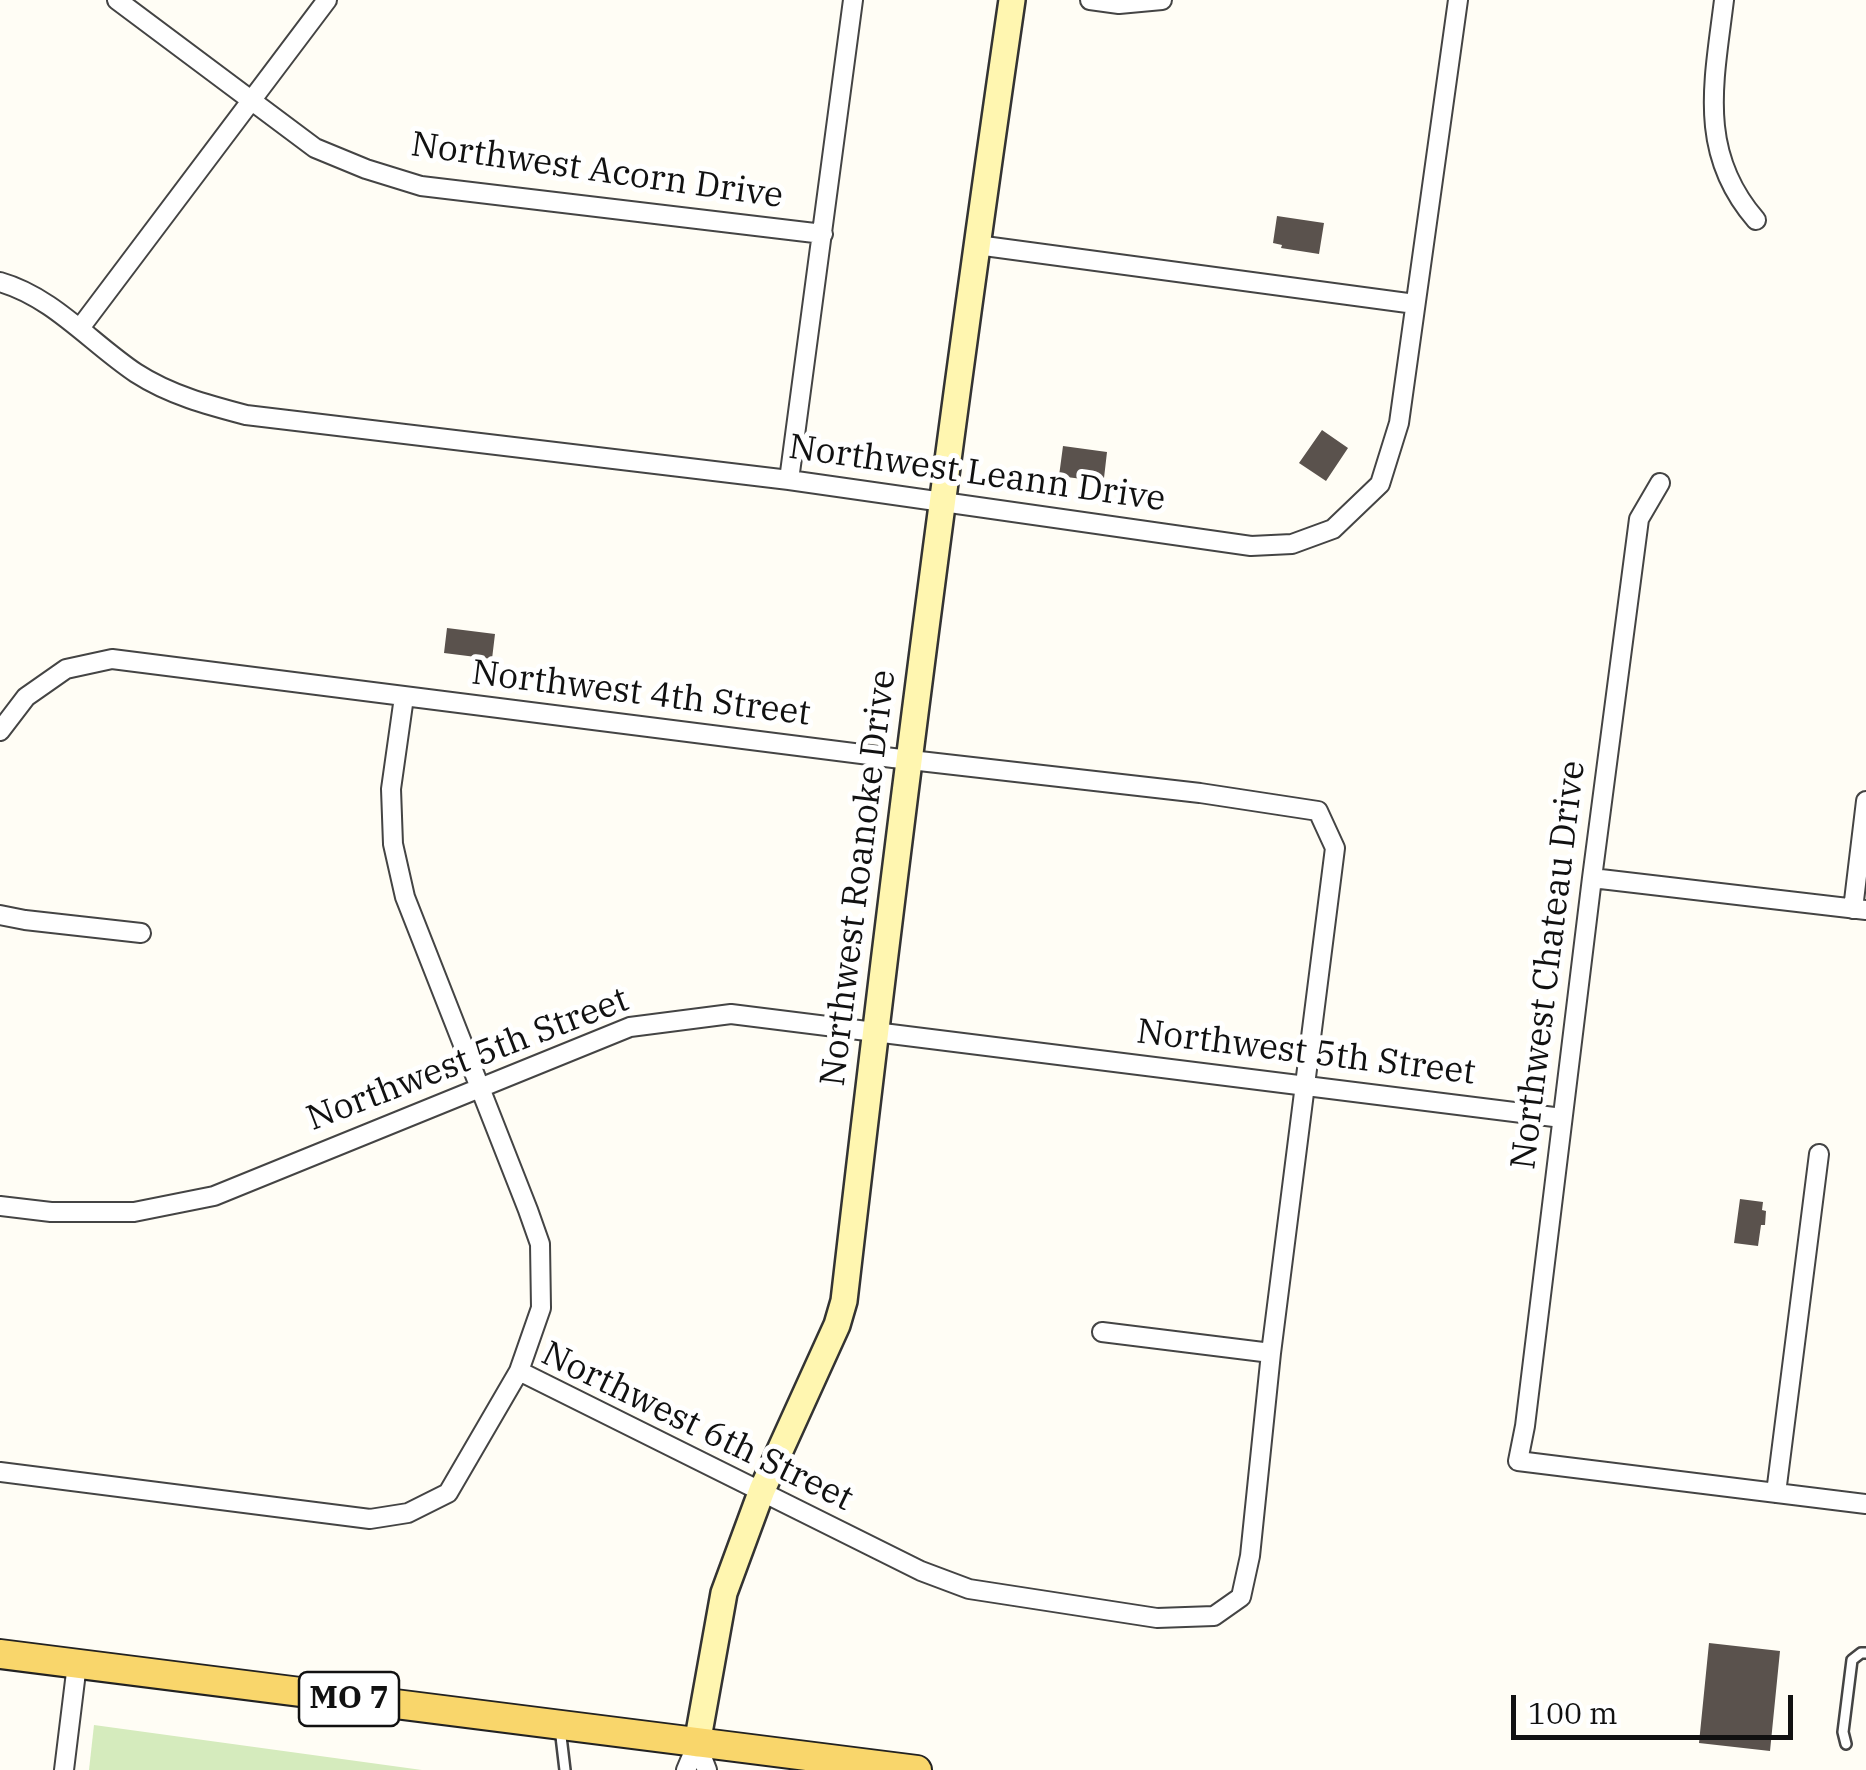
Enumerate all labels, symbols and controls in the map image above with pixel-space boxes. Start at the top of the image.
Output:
street label: Northwest Acorn Drive [408,124,786,218]
street label: Northwest Leann Drive [786,427,1168,521]
street label: Northwest 4th Street [469,652,813,736]
street label: Northwest Roanoke Drive [813,668,905,1088]
street label: Northwest Chateau Drive [1503,758,1595,1172]
street label: Northwest 5th Street [301,979,635,1141]
street label: Northwest 5th Street [1134,1011,1478,1095]
street label: Northwest 6th Street [534,1333,860,1521]
road number: MO 7 [299,1672,399,1726]
scale bar [1516,1675,1798,1737]
text: 100 m [1528,1693,1618,1732]

